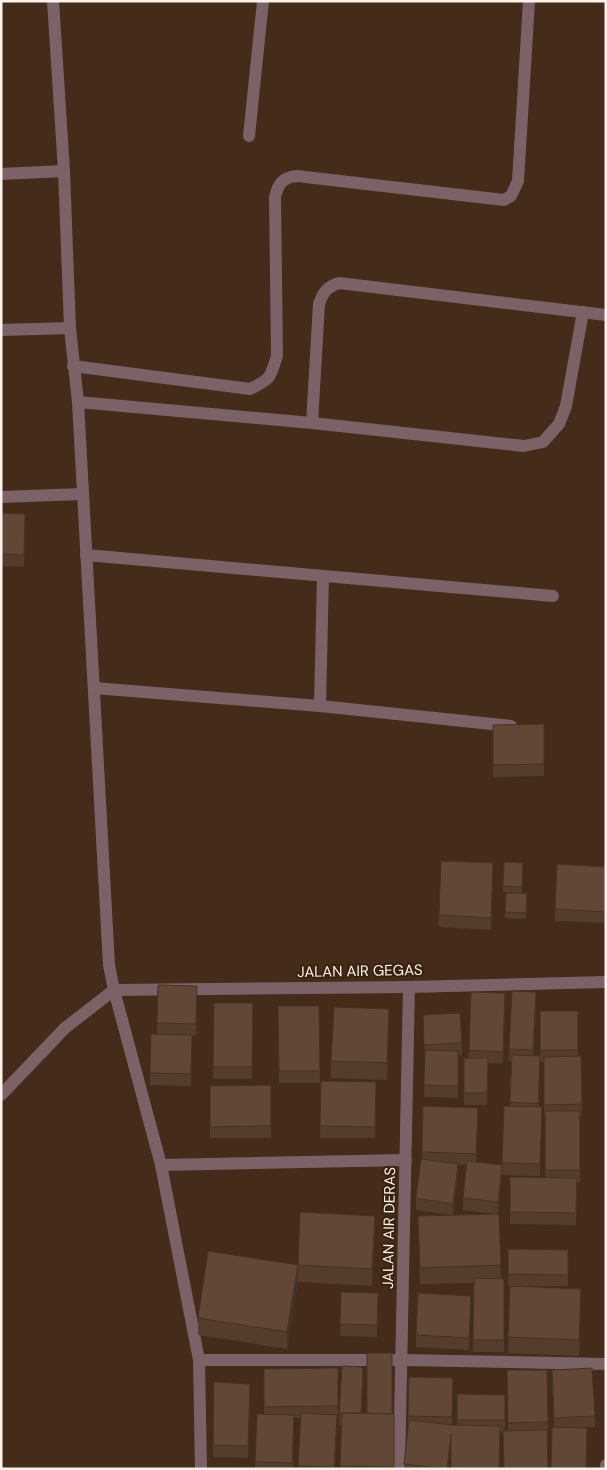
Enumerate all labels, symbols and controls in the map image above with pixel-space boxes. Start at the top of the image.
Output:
street label: JALAN AIR GEGAS [297,960,423,982]
street label: JALAN AIR DERAS [378,1167,400,1289]

